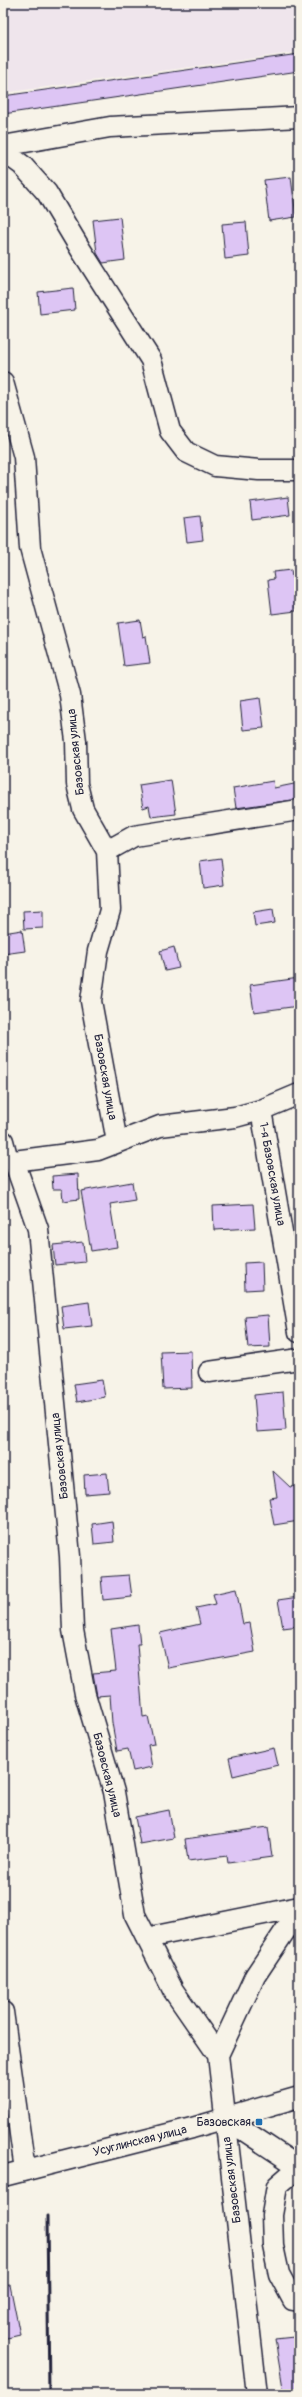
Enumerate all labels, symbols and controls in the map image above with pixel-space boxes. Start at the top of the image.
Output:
street label: Базовская улица [64,708,88,796]
street label: Базовская улица [90,1033,120,1122]
street label: 1-я Базовская улица [256,1121,289,1227]
street label: Базовская улица [48,1412,72,1500]
street label: Базовская улица [89,1731,125,1819]
place label: Базовская [197,2115,251,2130]
marker: Базовская [254,2117,264,2127]
street label: Усуглинская улица [92,2122,189,2160]
street label: Базовская улица [219,2136,245,2224]

